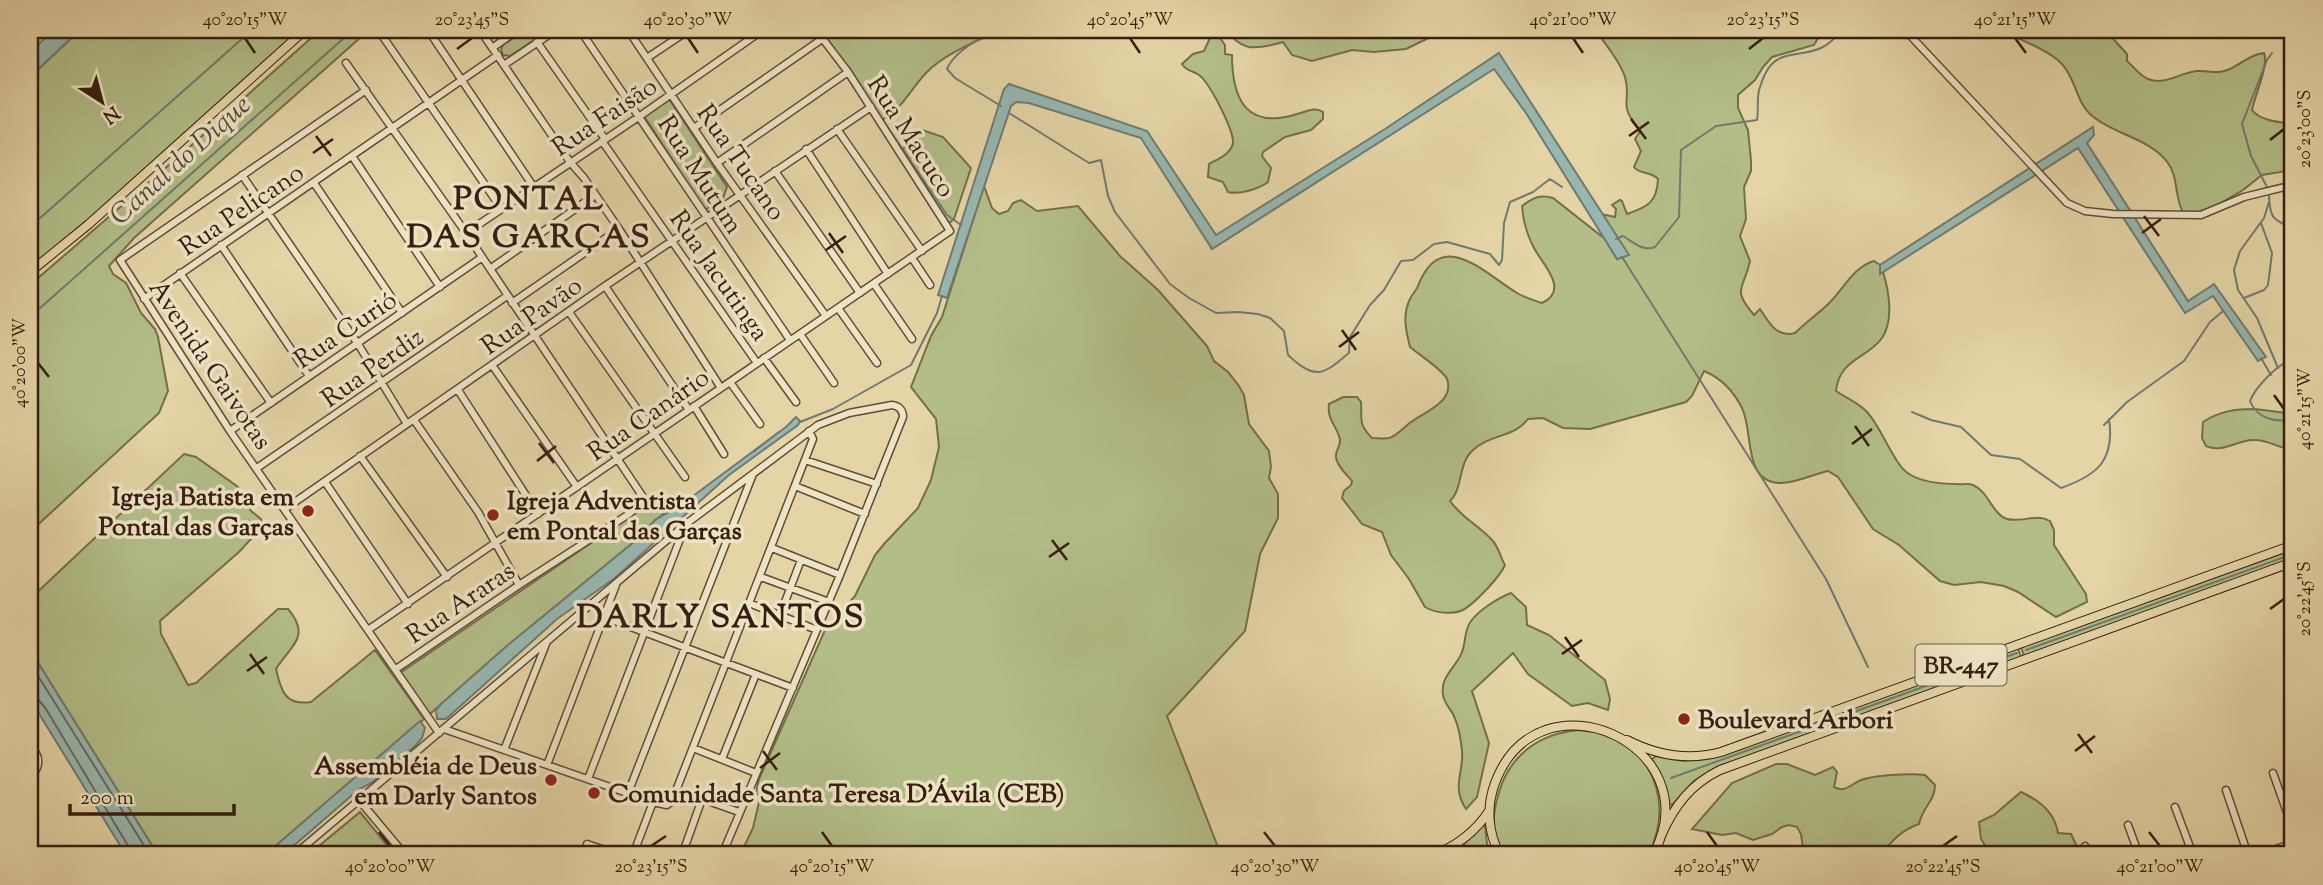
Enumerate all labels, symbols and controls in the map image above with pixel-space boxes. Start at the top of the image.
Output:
text: 40°20'15"W [203,8,287,34]
text: 20°23'45"S [435,8,509,34]
text: 40°20'30"W [644,8,732,34]
text: 40°20'45"W [1087,8,1173,34]
text: 40°21'00"W [1529,8,1617,34]
text: 20°23'15"S [1726,8,1800,34]
text: 40°21'15"W [1974,8,2056,34]
north arrow [66,66,136,136]
street label: Rua Faisão [545,69,665,167]
street label: Rua Macuco [857,69,963,206]
water label: Canal do Dique [101,87,261,236]
text: 20°23'00"S [2293,90,2319,168]
text: N [96,98,125,129]
street label: Rua Tucano [686,98,794,229]
street label: Rua Mutum [647,109,751,242]
street label: Rua Pelicano [173,156,312,267]
district label: PONTAL DAS GARÇAS [406,177,652,263]
street label: Rua Jacutinga [659,203,777,349]
street label: Rua Pavão [474,269,590,365]
street label: Avenida Gaivotas [138,273,280,458]
street label: Rua Curió [287,283,405,379]
text: 40°20'00"W [8,318,34,408]
street label: Rua Perdiz [315,320,432,418]
street label: Rua Canário [581,360,718,472]
text: 40°21'15"W [2293,368,2319,450]
place label: Igreja Batista em Pontal das Garças [98,480,294,547]
place label: Igreja Adventista em Pontal das Garças [507,484,742,551]
marker: Igreja Batista em Pontal das Garças [300,503,316,519]
marker: Igreja Adventista em Pontal das Garças [485,507,501,523]
street label: Rua Araras [400,554,523,654]
text: 20°22'45"S [2293,561,2319,637]
district label: DARLY SANTOS [577,595,865,643]
road number: BR-447 [1916,644,2007,686]
place label: Boulevard Arbori [1698,703,1894,740]
marker: Boulevard Arbori [1676,711,1692,727]
place label: Assembléia de Deus em Darly Santos [314,749,537,816]
marker: Assembléia de Deus em Darly Santos [543,772,559,788]
scale bar [70,773,234,817]
place label: Comunidade Santa Teresa D'Ávila (CEB) [608,777,1064,814]
text: 200 m [80,784,134,814]
marker: Comunidade Santa Teresa D'Ávila (CEB) [586,785,602,801]
text: 40°20'00"W [345,855,435,881]
text: 20°23'15"S [614,855,688,881]
text: 40°20'15"W [790,855,874,881]
text: 40°20'30"W [1231,855,1319,881]
text: 40°20'45"W [1674,855,1760,881]
text: 20°22'45"S [1905,855,1981,881]
text: 40°21'00"W [2116,855,2204,881]

